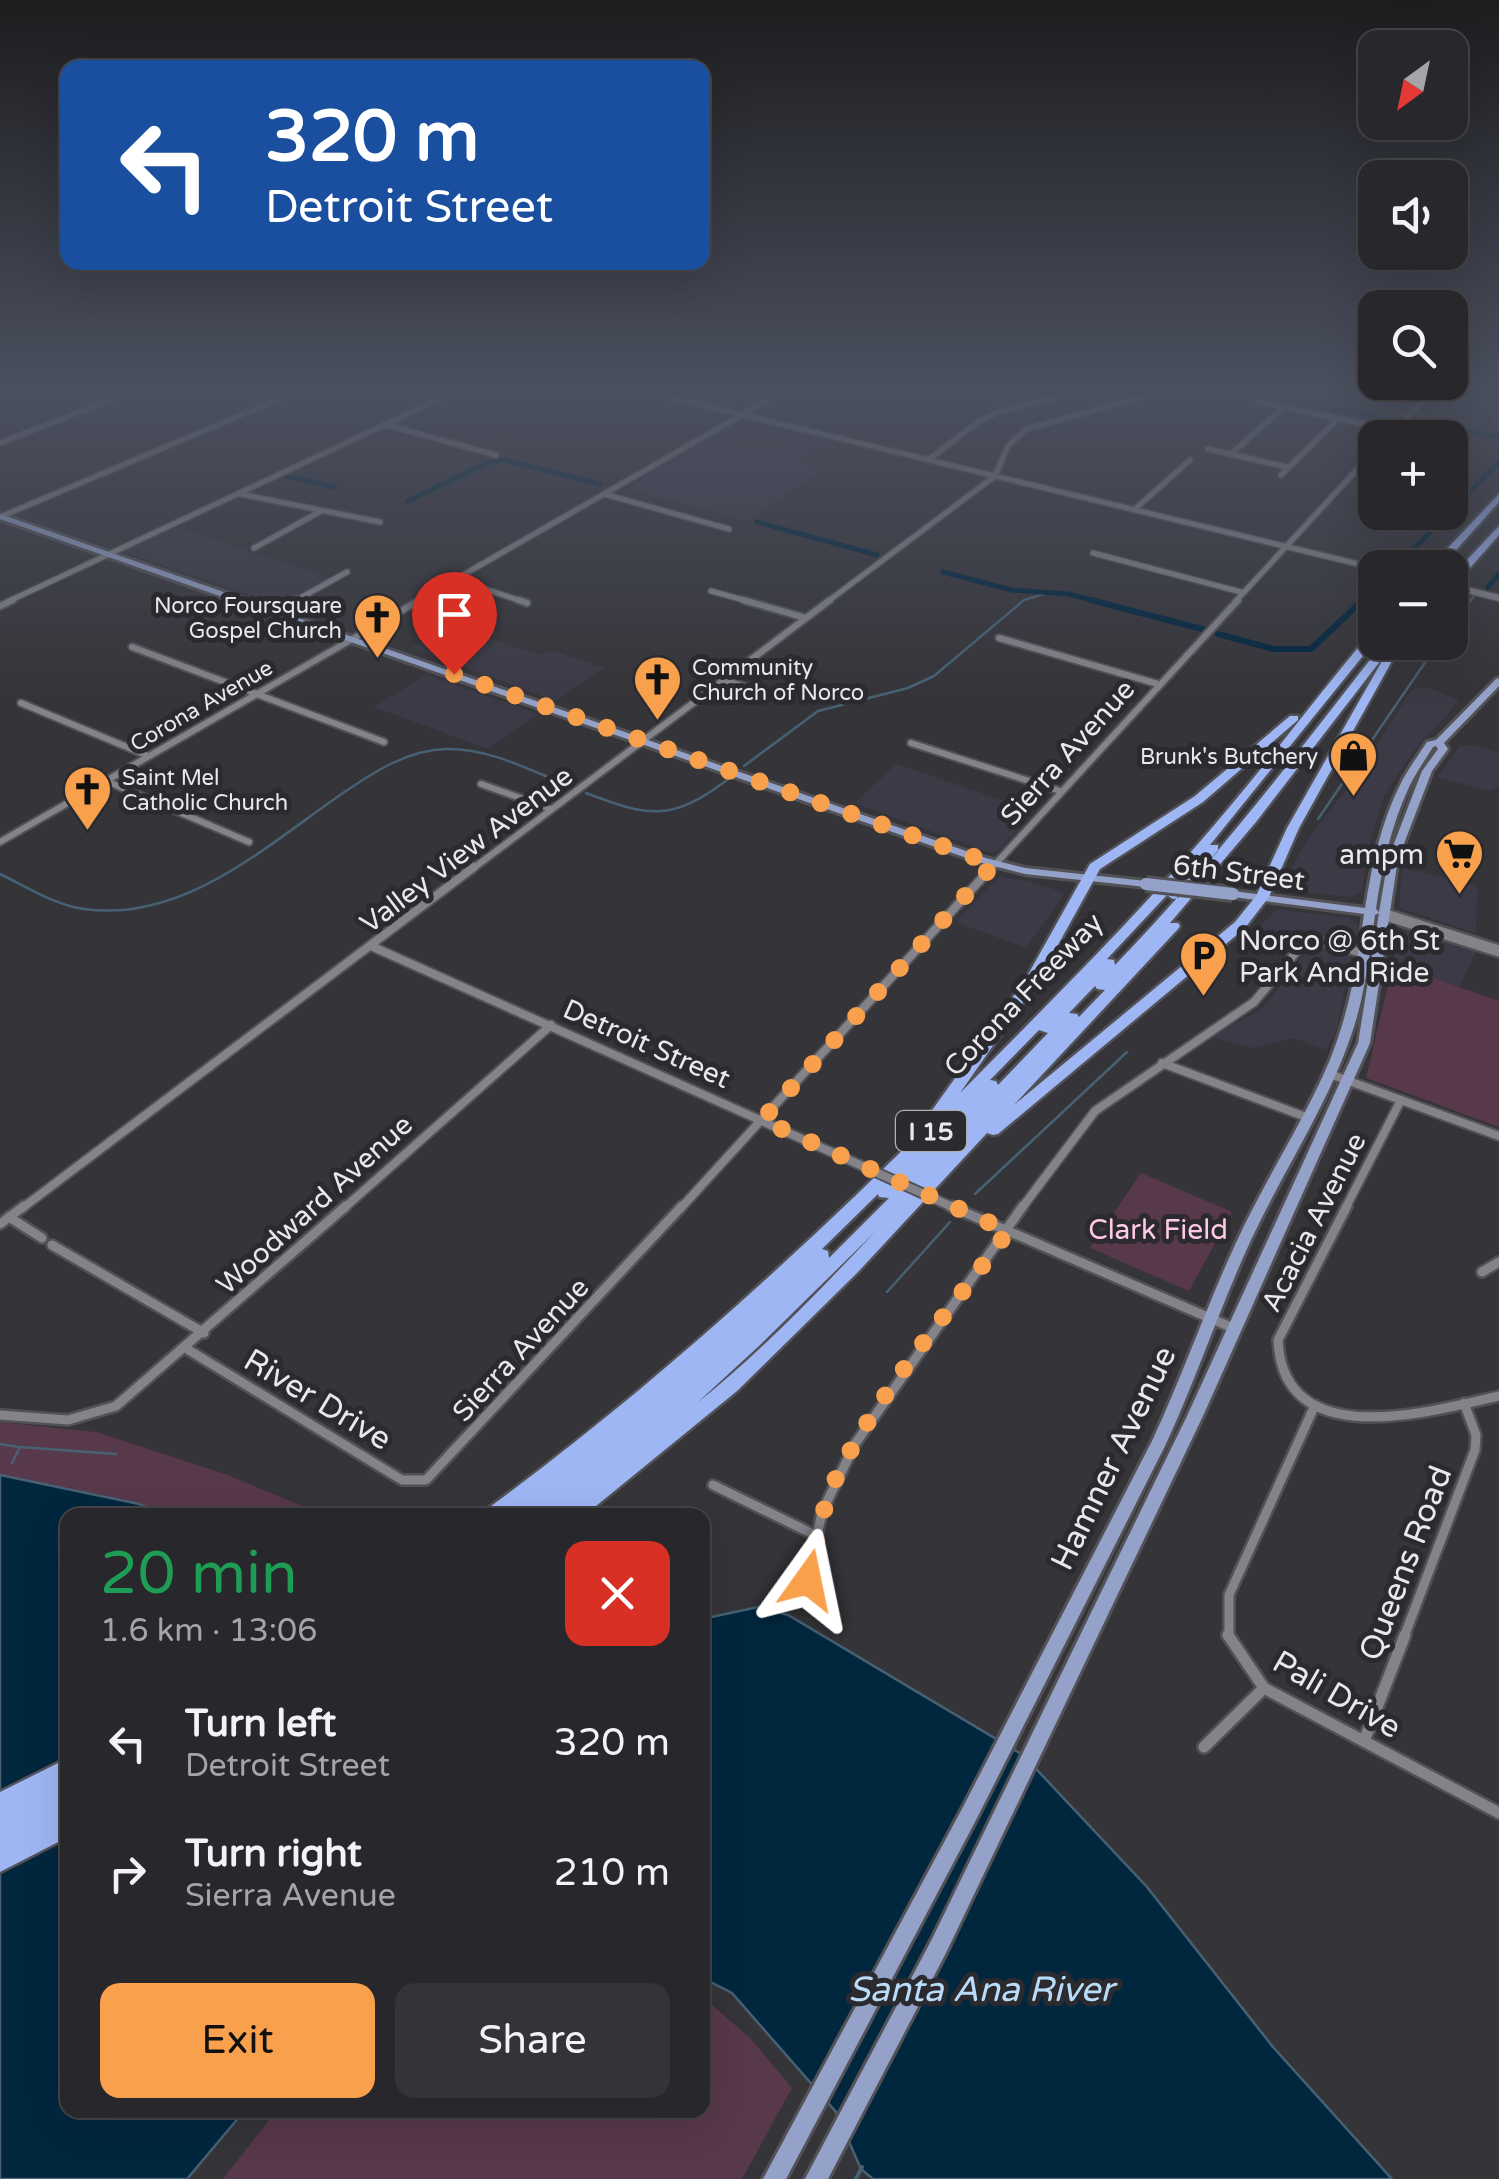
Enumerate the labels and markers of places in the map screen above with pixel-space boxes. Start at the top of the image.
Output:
pin [412,572,497,675]
church icon: Norco Foursquare Gospel Church [351,592,403,660]
place label: Norco Foursquare Gospel Church [154,593,342,644]
church icon: Community Church of Norco [631,654,683,722]
place label: Community Church of Norco [692,655,864,706]
shop icon: Brunk's Butchery [1327,730,1379,798]
place label: Brunk's Butchery [1140,744,1318,770]
church icon: Saint Mel Catholic Church [61,764,113,832]
place label: Saint Mel Catholic Church [122,765,288,816]
supermarket icon: ampm [1433,828,1485,896]
place label: ampm [1339,838,1424,872]
place label: Norco @ 6th St Park And Ride [1239,924,1440,990]
parking icon: Norco @ 6th St Park And Ride [1178,930,1230,998]

